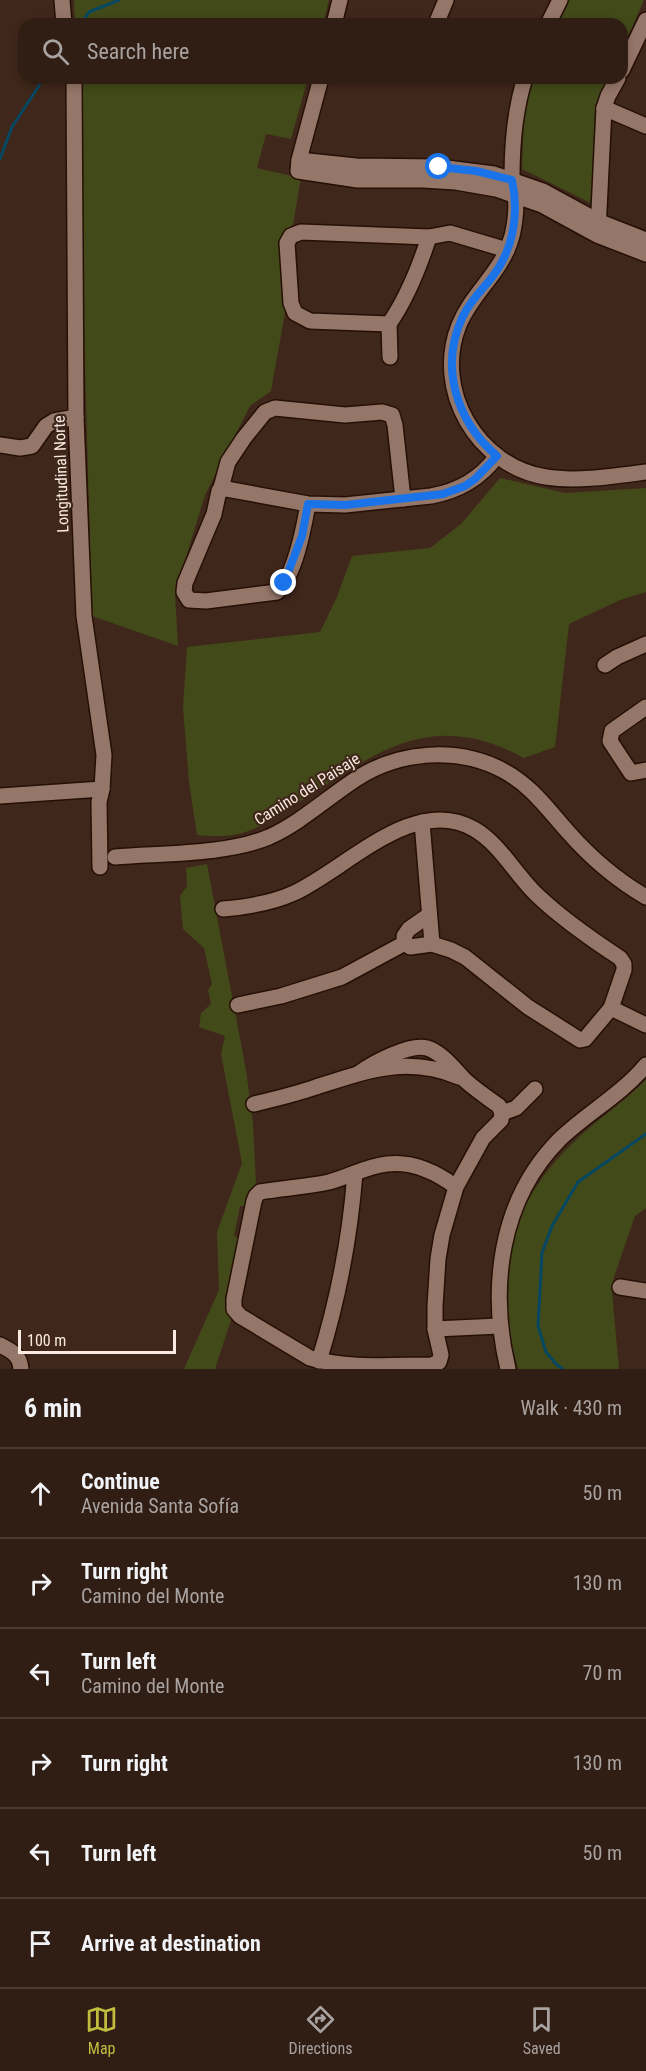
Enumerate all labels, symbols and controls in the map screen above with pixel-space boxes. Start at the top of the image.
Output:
search box [18,18,628,84]
icon: search [39,35,72,68]
text: Search here [87,39,189,64]
route start [425,153,451,179]
street label: Longitudinal Norte [49,415,73,533]
route end [270,569,296,595]
street label: Camino del Paisaje [251,749,363,829]
scale bar [18,1327,176,1354]
text: 100 m [27,1331,66,1350]
text: 6 min [24,1393,82,1423]
text: Walk · 430 m [521,1396,622,1420]
text: Continue [81,1469,160,1494]
icon: ahead [24,1477,57,1510]
text: 50 m [583,1481,622,1505]
text: Avenida Santa Sofía [81,1494,239,1518]
text: Turn right [81,1559,168,1584]
icon: right [24,1567,57,1600]
text: 130 m [573,1571,622,1595]
text: Camino del Monte [81,1584,225,1608]
text: Turn left [81,1649,156,1674]
icon: left [24,1657,57,1690]
text: 70 m [583,1661,622,1685]
text: Camino del Monte [81,1674,225,1698]
icon: right [24,1747,57,1780]
text: Turn right [81,1751,168,1776]
text: 130 m [573,1751,622,1775]
icon: left [24,1837,57,1870]
text: Turn left [81,1841,156,1866]
text: 50 m [583,1841,622,1865]
icon: arrive [24,1927,57,1960]
text: Arrive at destination [81,1931,261,1956]
tab: Map [85,2003,118,2058]
tab: Directions [289,2003,352,2058]
tab: Saved [523,2003,561,2058]

